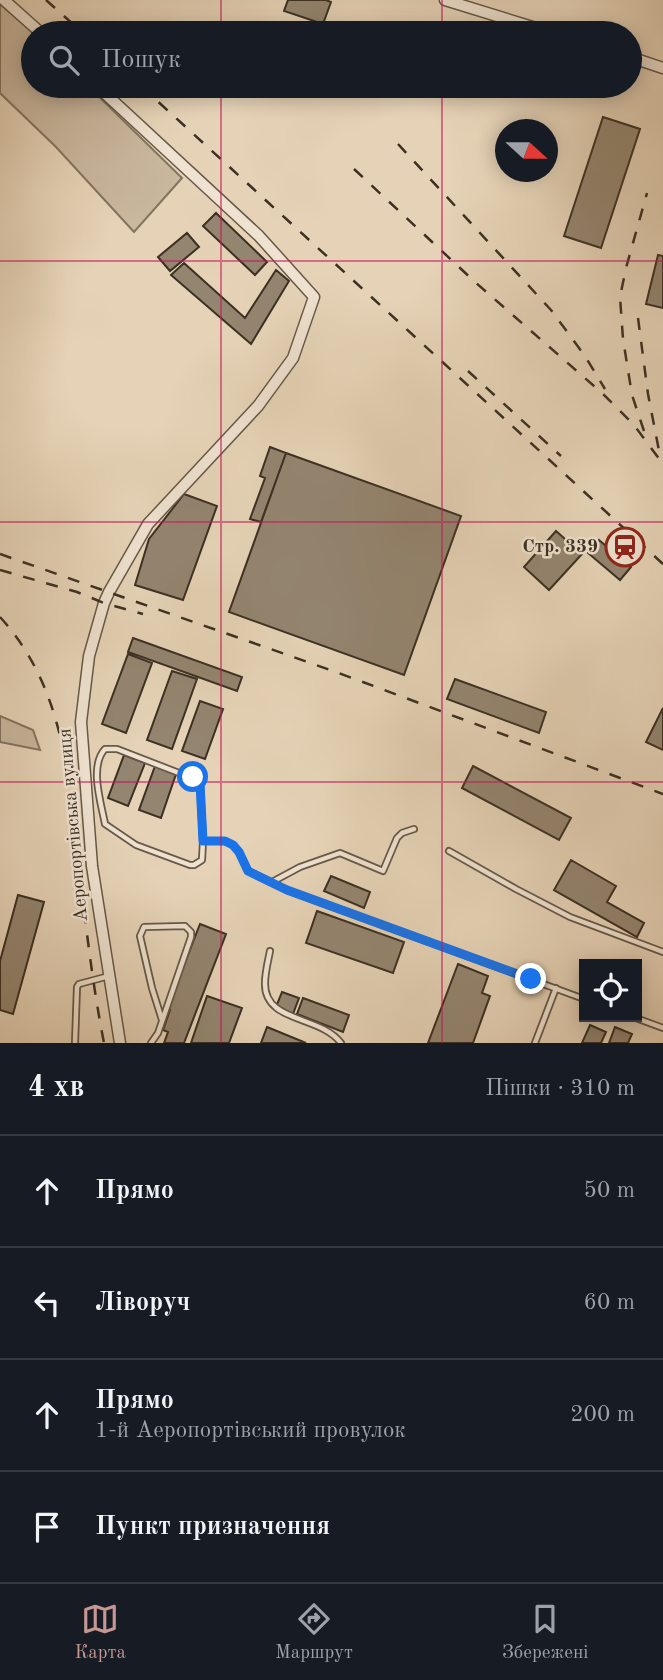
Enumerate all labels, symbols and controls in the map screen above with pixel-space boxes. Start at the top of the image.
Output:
search box [21,21,642,98]
icon: search [45,41,83,79]
text: Пошук [101,47,181,73]
north arrow [495,119,558,182]
station icon: Стр. 339 [604,526,646,568]
place label: Стр. 339 [522,538,598,557]
street label: Аеропортівська вулиця [56,727,92,922]
route start [177,761,208,792]
map controls [579,959,642,1022]
button: locate [579,959,642,1022]
route end [515,963,546,994]
text: 4 хв [28,1073,84,1103]
text: Пішки · 310 m [485,1077,635,1100]
icon: ahead [28,1172,66,1210]
text: Прямо [95,1178,174,1204]
text: 50 m [584,1179,635,1202]
icon: left [28,1284,66,1322]
text: Ліворуч [95,1290,190,1316]
text: 60 m [584,1291,635,1314]
text: Прямо [95,1388,174,1414]
icon: ahead [28,1396,66,1434]
text: 200 m [570,1403,635,1426]
text: 1-й Аеропортівський провулок [95,1419,406,1442]
icon: arrive [28,1508,66,1546]
text: Пункт призначення [95,1514,330,1540]
tab: Карта [74,1600,126,1665]
tab: Маршрут [275,1600,353,1665]
tab: Збережені [502,1600,588,1665]

